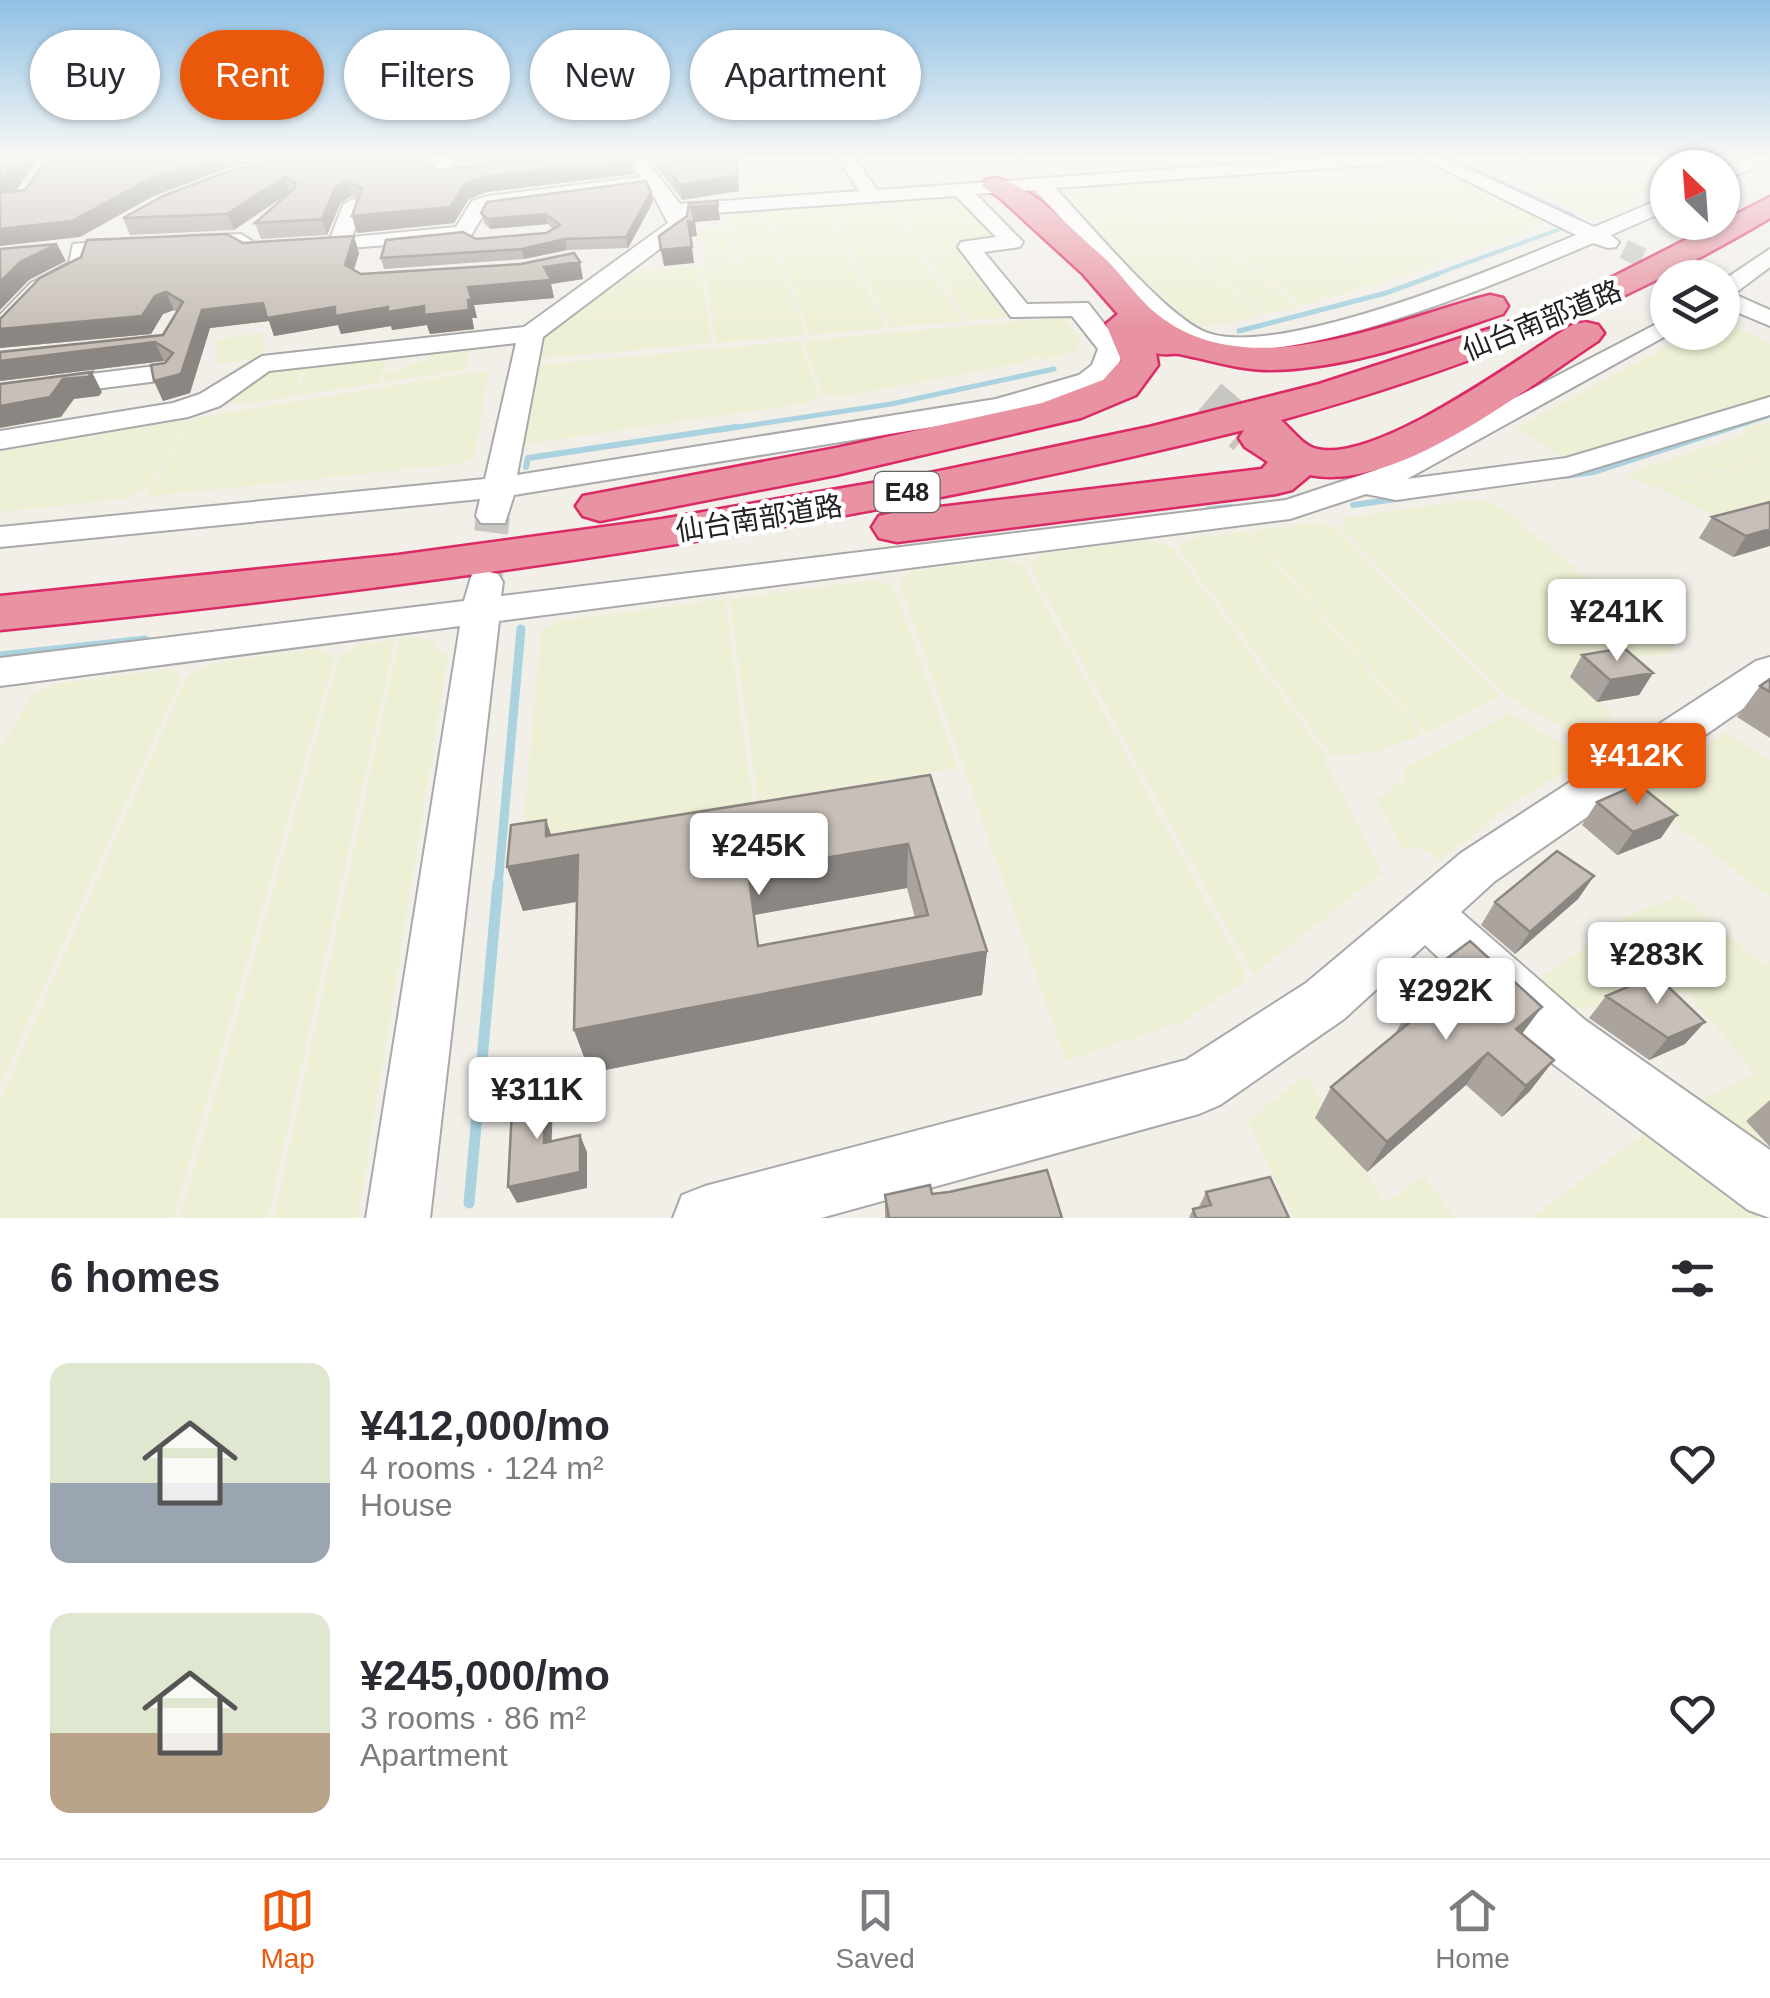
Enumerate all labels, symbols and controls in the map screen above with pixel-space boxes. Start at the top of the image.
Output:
chip: Buy [30,30,160,120]
chip: Rent [180,30,324,120]
chip: Filters [344,30,510,120]
chip: New [530,30,670,120]
chip: Apartment [690,30,921,120]
north arrow [1650,150,1740,240]
map controls [1650,150,1740,350]
button: layers [1650,260,1740,350]
street label: 仙台南部道路 [1458,275,1626,366]
road number: E48 [874,472,940,512]
street label: 仙台南部道路 [674,490,844,547]
pin: ¥241K [1547,579,1687,664]
text: ¥241K [1570,593,1664,629]
pin: ¥412K [1567,723,1707,808]
text: ¥412K [1590,737,1684,773]
pin: ¥245K [689,813,829,898]
text: ¥245K [712,827,806,863]
pin: ¥283K [1587,922,1727,1007]
text: ¥283K [1610,936,1704,972]
pin: ¥292K [1376,958,1516,1043]
text: ¥292K [1399,972,1493,1008]
pin: ¥311K [467,1057,607,1142]
text: ¥311K [491,1071,583,1107]
icon: filters [1665,1251,1720,1306]
text: 6 homes [50,1254,220,1301]
text: ¥412,000/mo [360,1402,610,1449]
icon: home [130,1403,250,1523]
icon: heart [1665,1436,1720,1491]
text: 4 rooms · 124 m² [360,1450,604,1486]
text: House [360,1487,453,1523]
text: ¥245,000/mo [360,1652,610,1699]
icon: home [130,1653,250,1773]
icon: heart [1665,1686,1720,1741]
text: 3 rooms · 86 m² [360,1700,586,1736]
text: Apartment [360,1737,508,1773]
tab: Map [260,1883,315,1975]
tab: Saved [835,1883,915,1975]
tab: Home [1435,1883,1510,1975]

